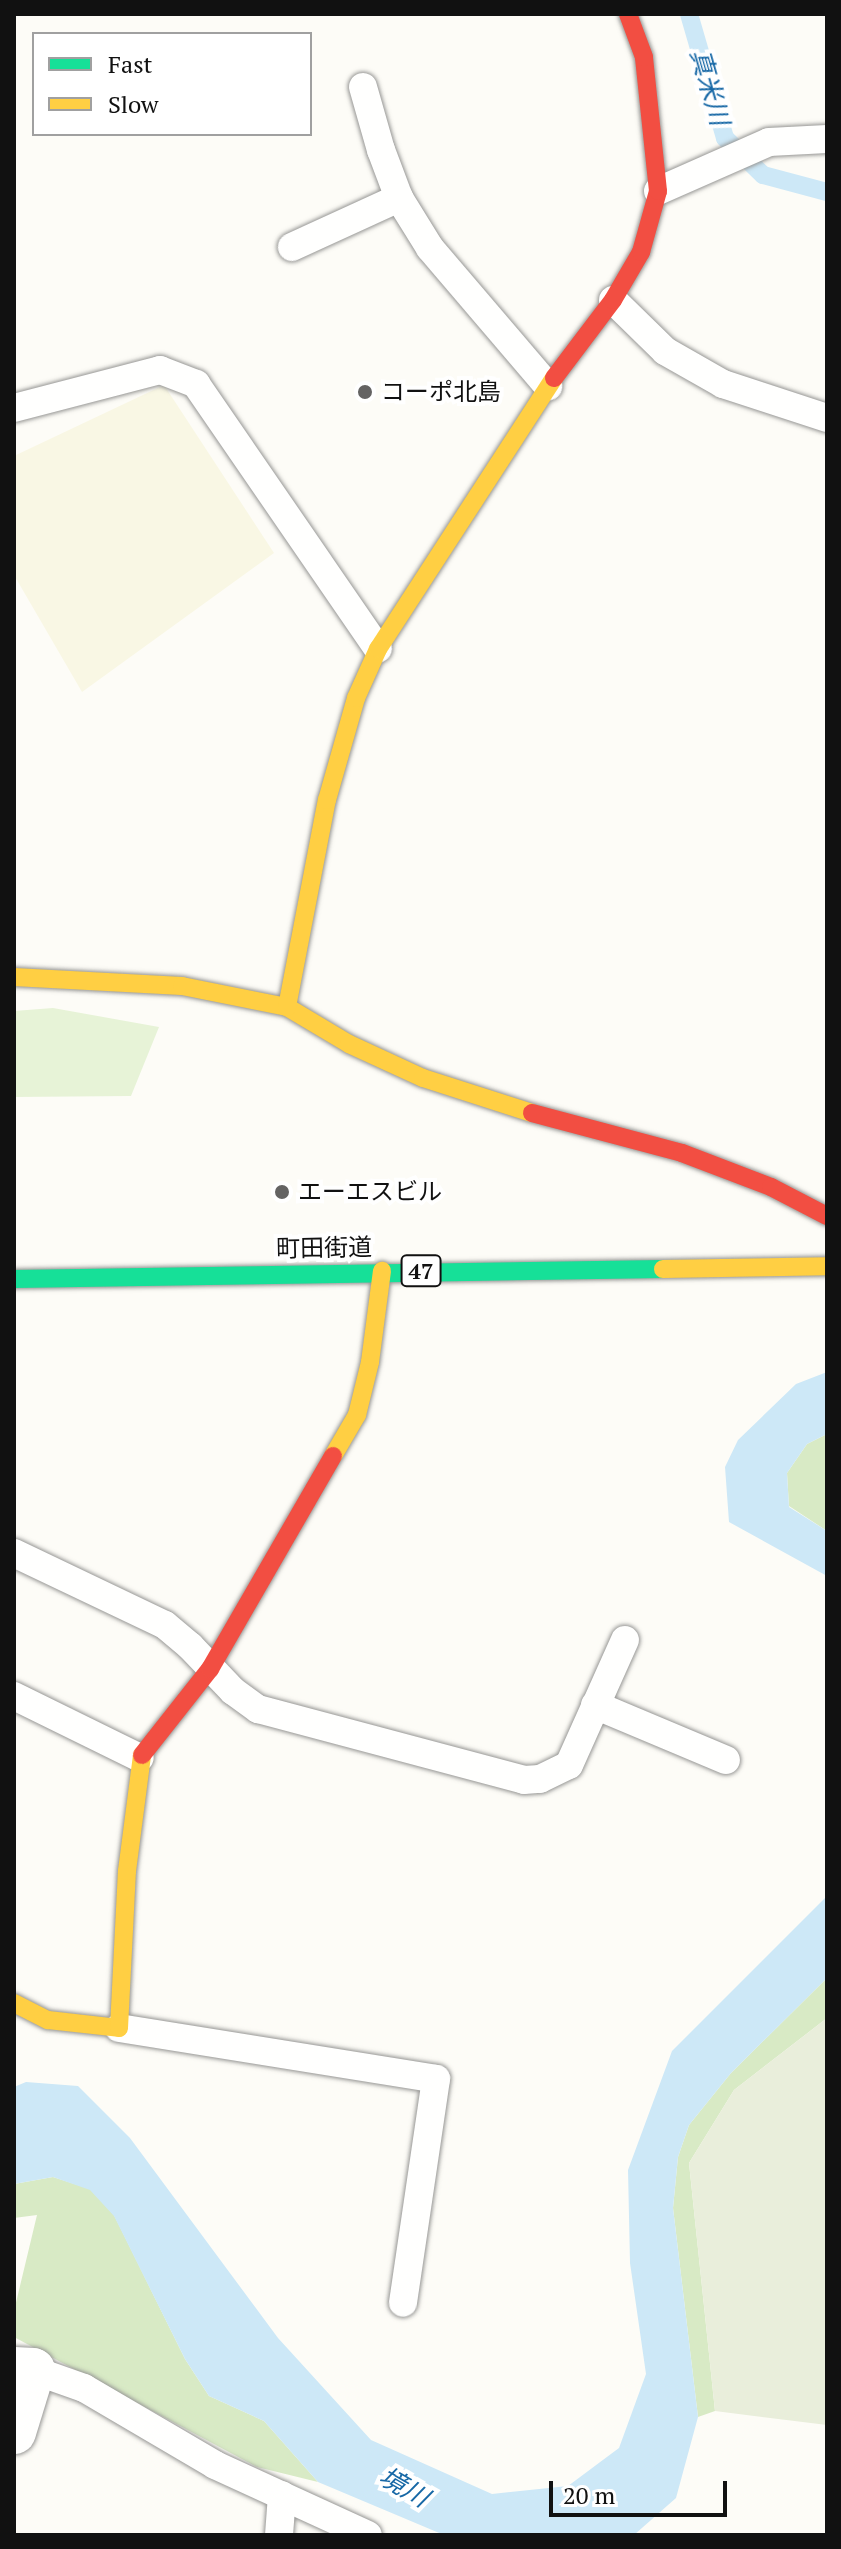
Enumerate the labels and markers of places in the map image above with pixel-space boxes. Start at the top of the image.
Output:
place label: コーポ北島 [381,378,501,406]
marker: コーポ北島 [356,383,374,401]
place label: エーエスビル [298,1178,442,1206]
marker: エーエスビル [273,1183,291,1201]

